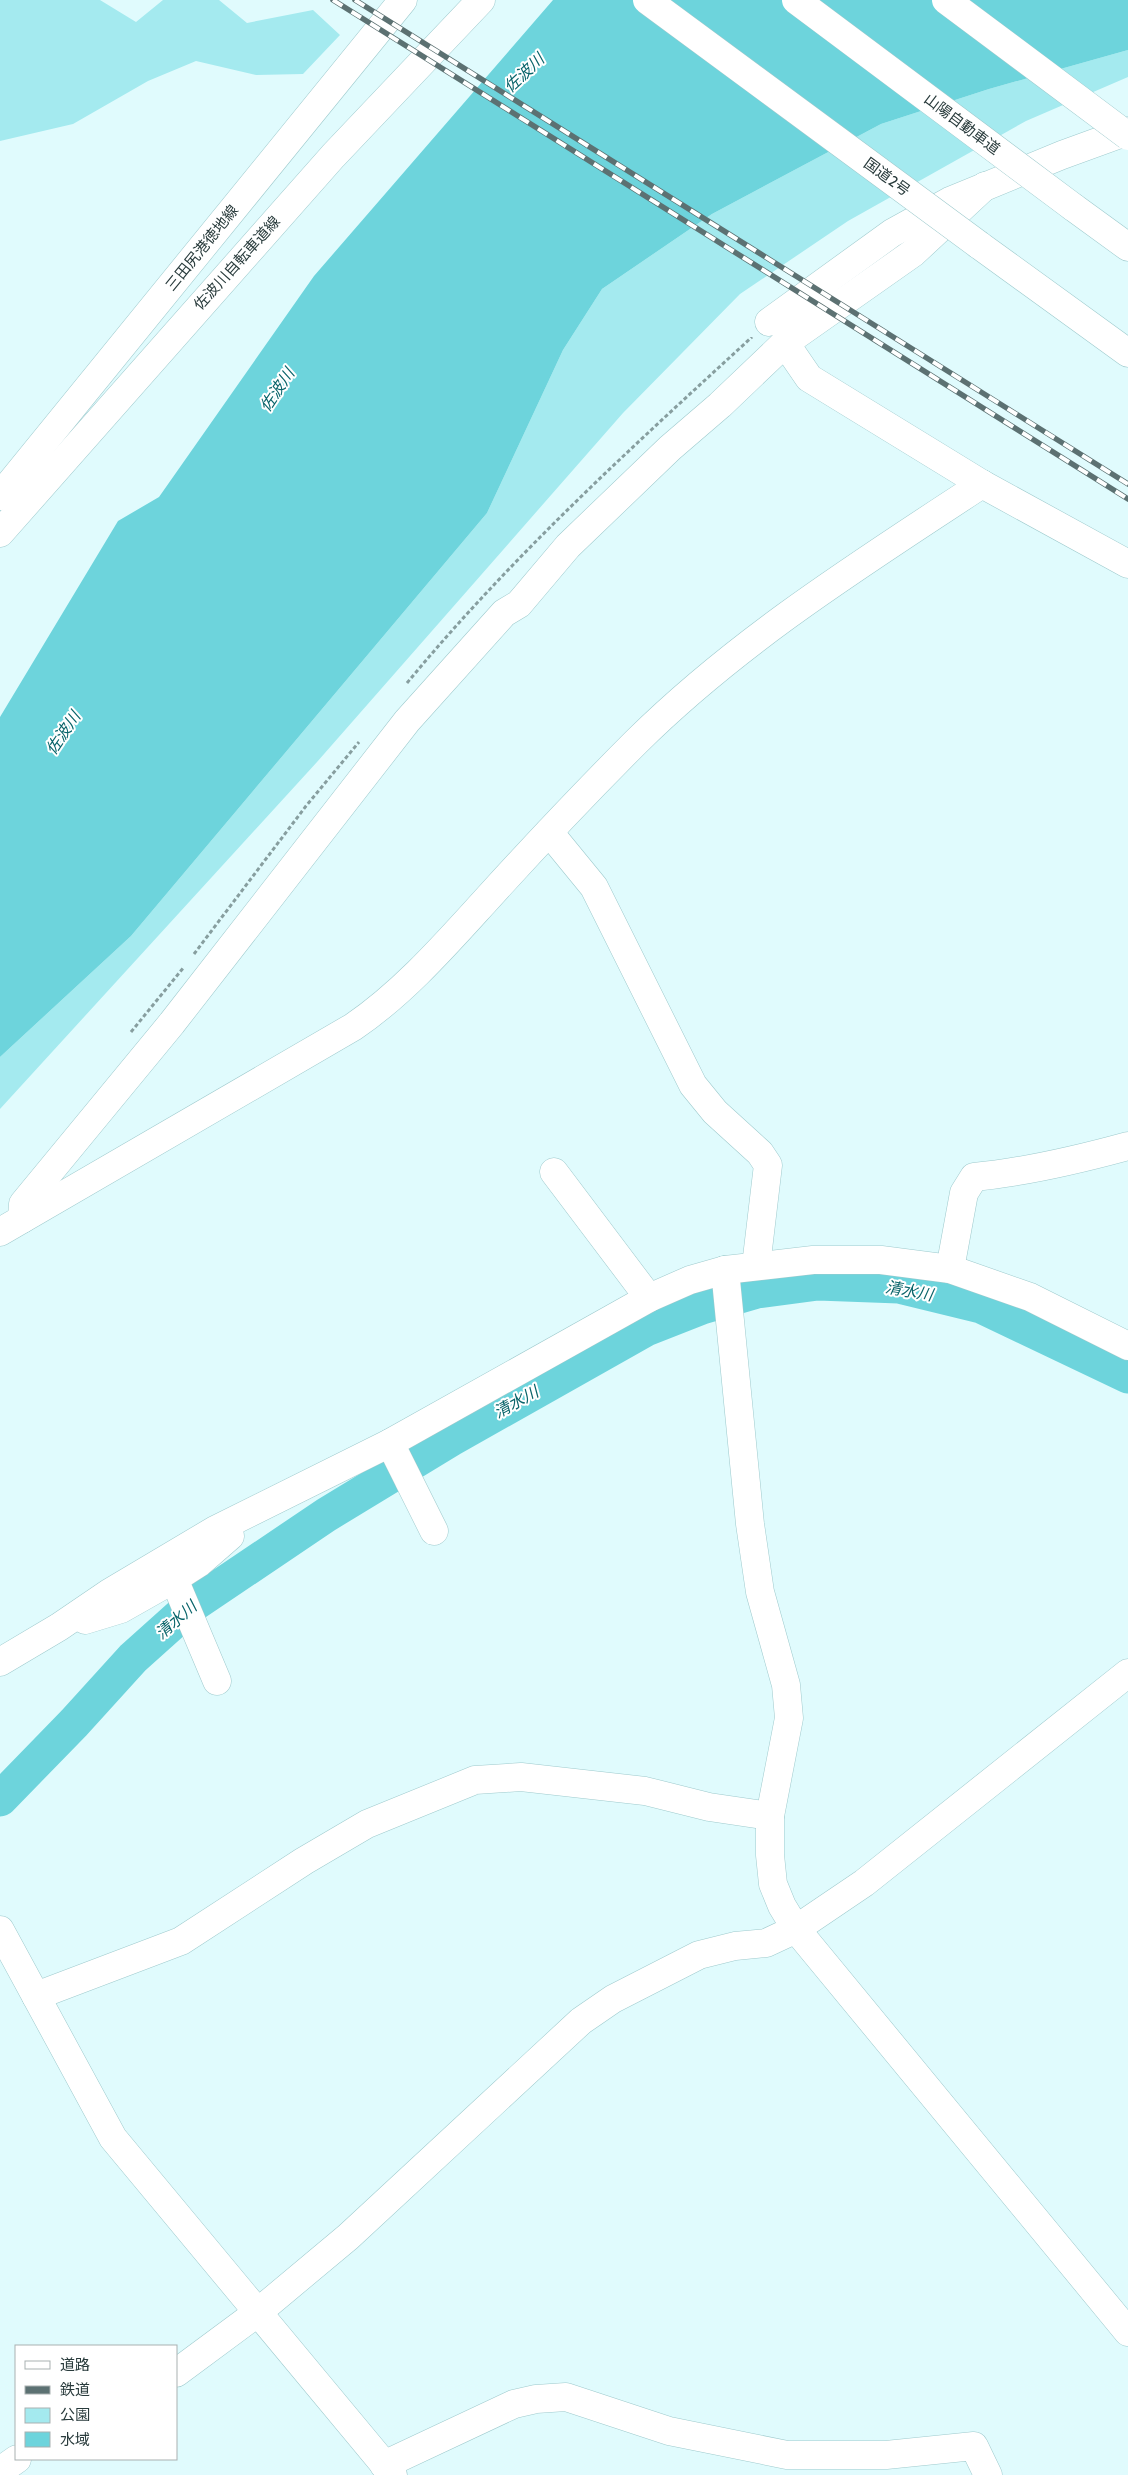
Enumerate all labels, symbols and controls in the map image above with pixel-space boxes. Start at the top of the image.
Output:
water label: 佐波川 [500,48,549,96]
street label: 山陽自動車道 [921,90,1003,158]
street label: 国道2号 [860,154,914,200]
street label: 三田尻港徳地線 [162,202,242,294]
street label: 佐波川自転車道線 [190,212,284,314]
water label: 佐波川 [256,363,299,415]
water label: 佐波川 [42,706,85,758]
water label: 清水川 [884,1277,936,1305]
water label: 清水川 [490,1381,543,1422]
water label: 清水川 [152,1596,202,1643]
legend [15,2345,178,2460]
text: 道路 [60,2356,90,2374]
text: 鉄道 [60,2381,90,2399]
text: 公園 [60,2406,90,2424]
text: 水域 [60,2431,90,2449]

